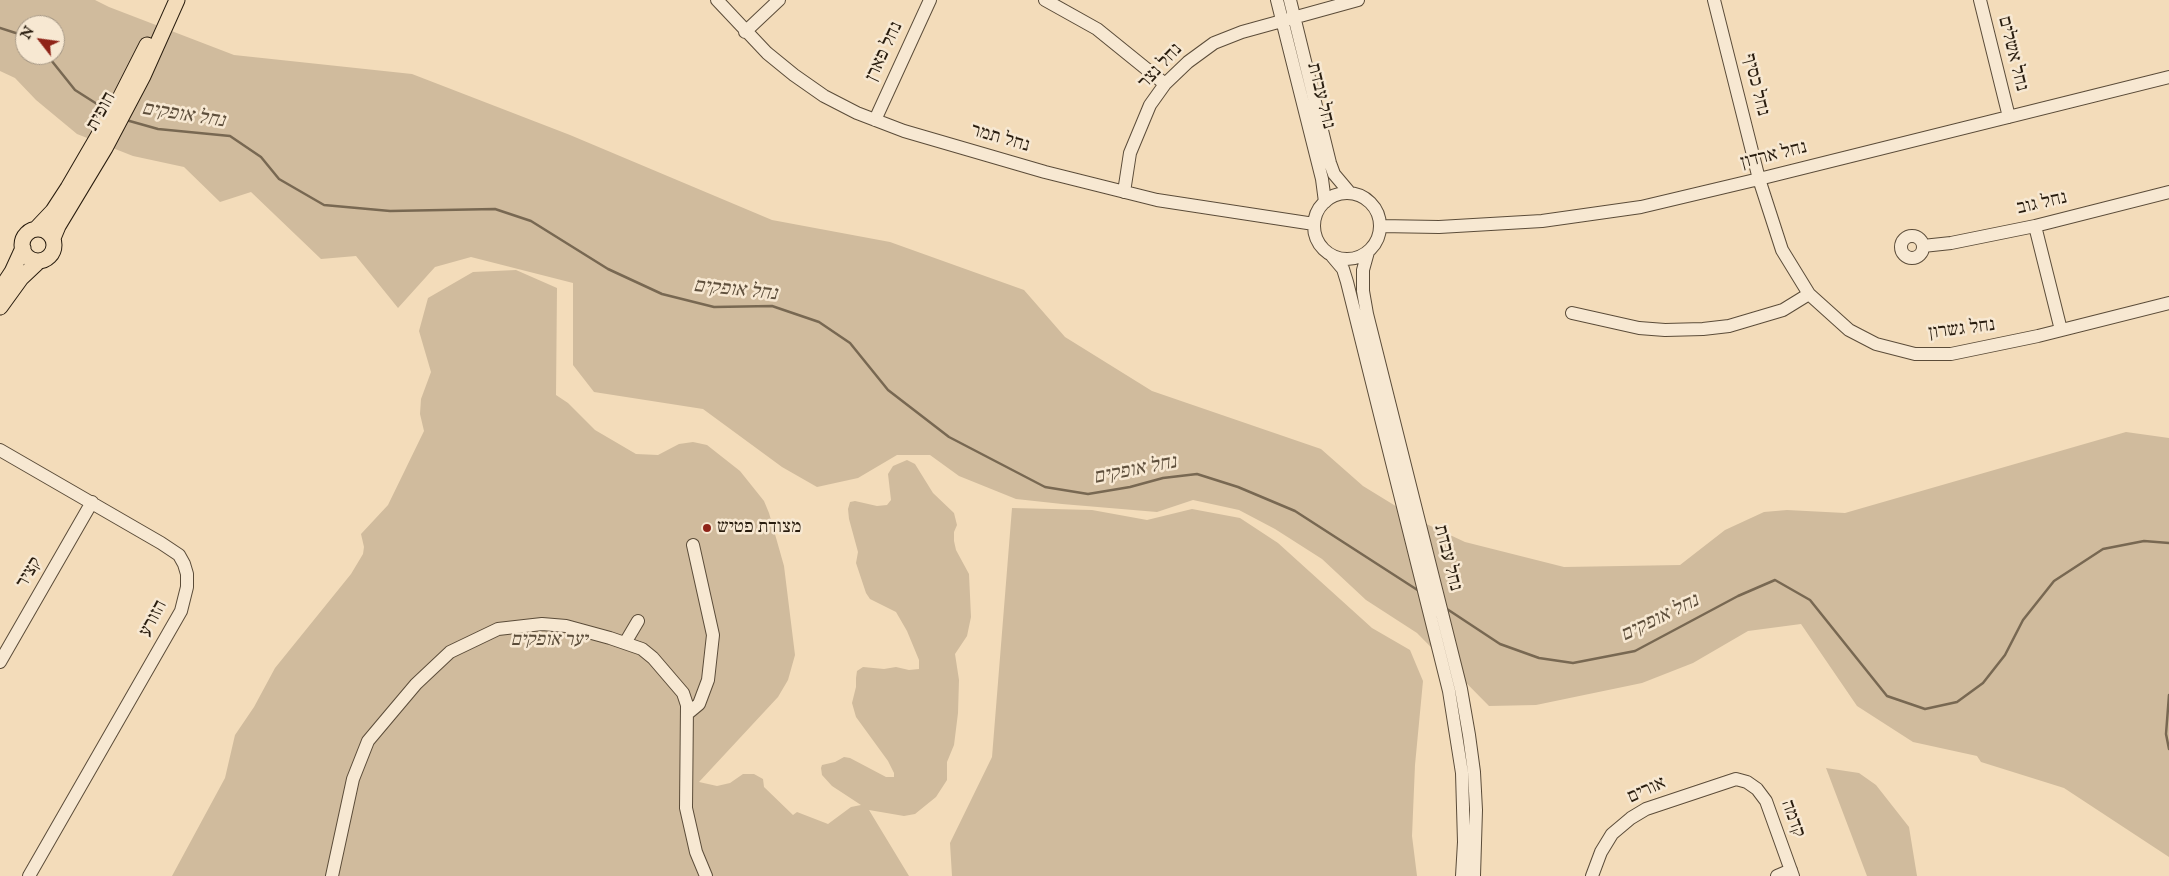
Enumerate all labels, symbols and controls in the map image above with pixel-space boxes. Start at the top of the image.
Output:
street label: נחל אשלים [1992,14,2032,94]
north arrow [15,15,65,65]
street label: נחל פארן [861,19,909,85]
text: N [17,23,39,43]
street label: נחל נצר [1134,39,1188,95]
street label: נחל כסיף [1736,52,1774,118]
street label: נחל עבדת [1301,61,1339,131]
street label: חופית [82,89,122,135]
water label: נחל אופקים [140,98,226,134]
street label: נחל תמר [968,120,1032,158]
street label: נחל ארדון [1739,137,1809,175]
street label: נחל גוב [2015,187,2069,221]
water label: נחל אופקים [692,275,778,307]
street label: נחל גשרון [1927,315,1997,345]
water label: נחל אופקים [1092,451,1178,491]
place label: מצודת פטיש [717,517,801,539]
marker: מצודת פטיש [701,522,713,534]
street label: נחל עבדת [1428,523,1466,593]
street label: קציר [12,553,48,593]
water label: נחל אופקים [1617,590,1703,648]
street label: הזורע [135,597,173,641]
park label: יער אופקים [510,630,588,652]
street label: אורים [1624,772,1670,810]
street label: קדמה [1775,797,1809,841]

